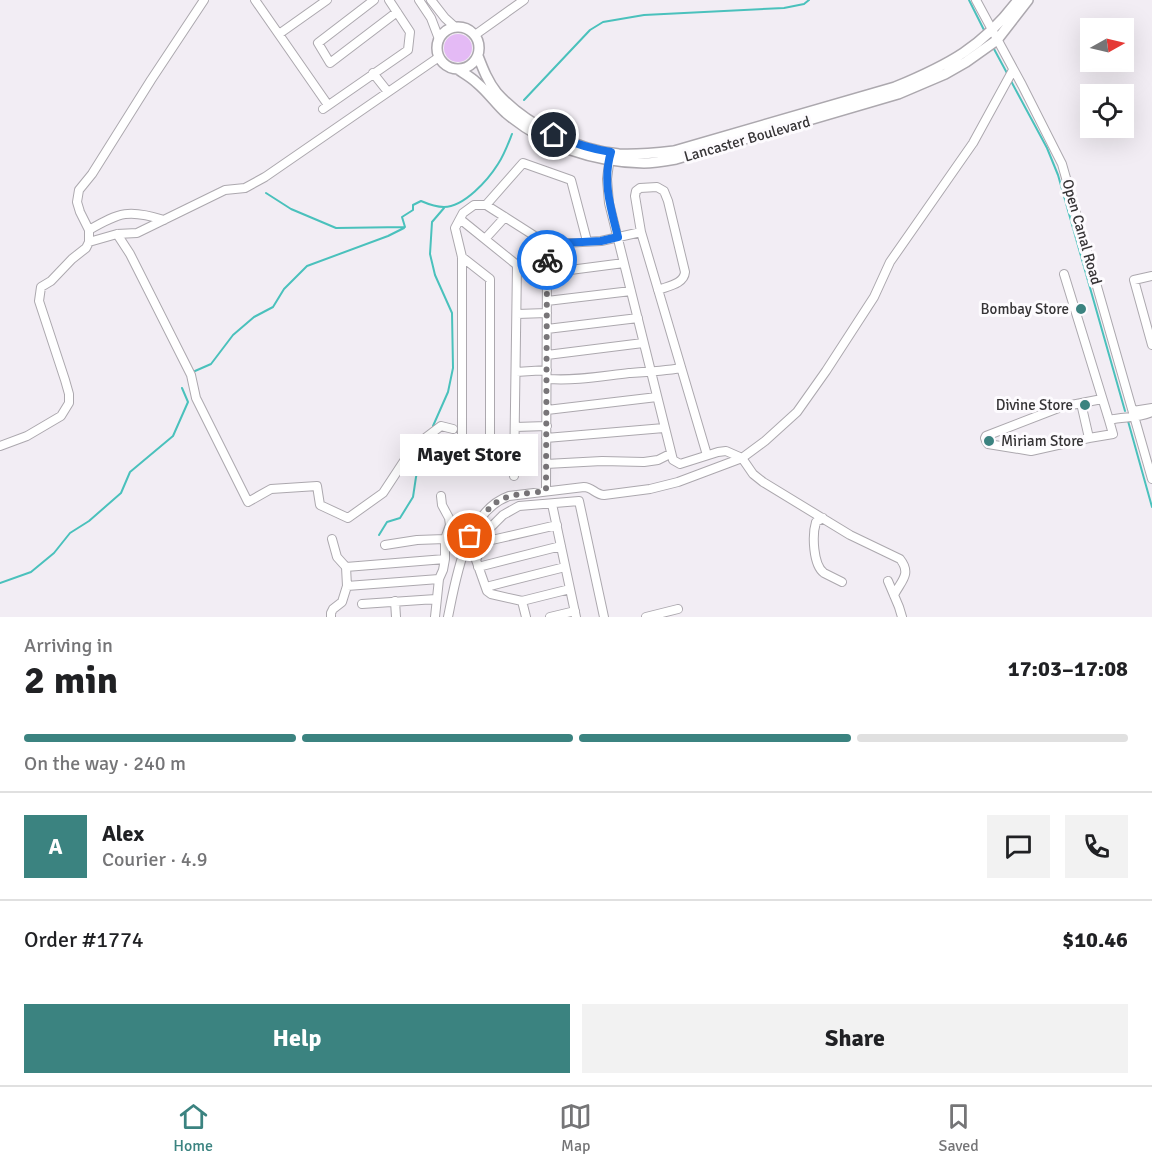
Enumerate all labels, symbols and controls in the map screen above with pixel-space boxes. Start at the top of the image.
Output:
north arrow [1080,18,1134,72]
map controls [1080,18,1134,138]
button: locate [1080,84,1134,138]
pin [528,109,579,160]
street label: Lancaster Boulevard [682,112,812,166]
icon: home [537,118,570,151]
street label: Open Canal Road [1058,177,1106,287]
courier [517,230,577,290]
icon: bike [531,244,564,277]
place label: Bombay Store [981,300,1069,318]
marker: Bombay Store [1074,302,1088,316]
place label: Divine Store [996,396,1073,414]
marker: Divine Store [1078,398,1092,412]
place label: Miriam Store [1001,432,1084,450]
callout: Mayet Store [401,434,539,476]
marker: Miriam Store [982,434,996,448]
text: Mayet Store [417,442,521,467]
pin [444,510,495,561]
icon: bag [453,519,486,552]
text: Arriving in [24,633,113,658]
text: 17:03–17:08 [1008,655,1128,682]
text: 2 min [24,656,118,704]
text: On the way · 240 m [24,751,186,776]
button: chat [987,815,1050,878]
button: phone [1065,815,1128,878]
text: Alex [102,820,144,847]
text: A [48,833,63,860]
text: Courier · 4.9 [102,847,208,872]
text: Order #1774 [24,926,144,953]
text: $10.46 [1062,926,1128,953]
button: Help [24,1004,570,1073]
button: Share [582,1004,1128,1073]
tab: Home [173,1100,213,1156]
tab: Map [559,1100,592,1156]
tab: Saved [939,1100,979,1156]

